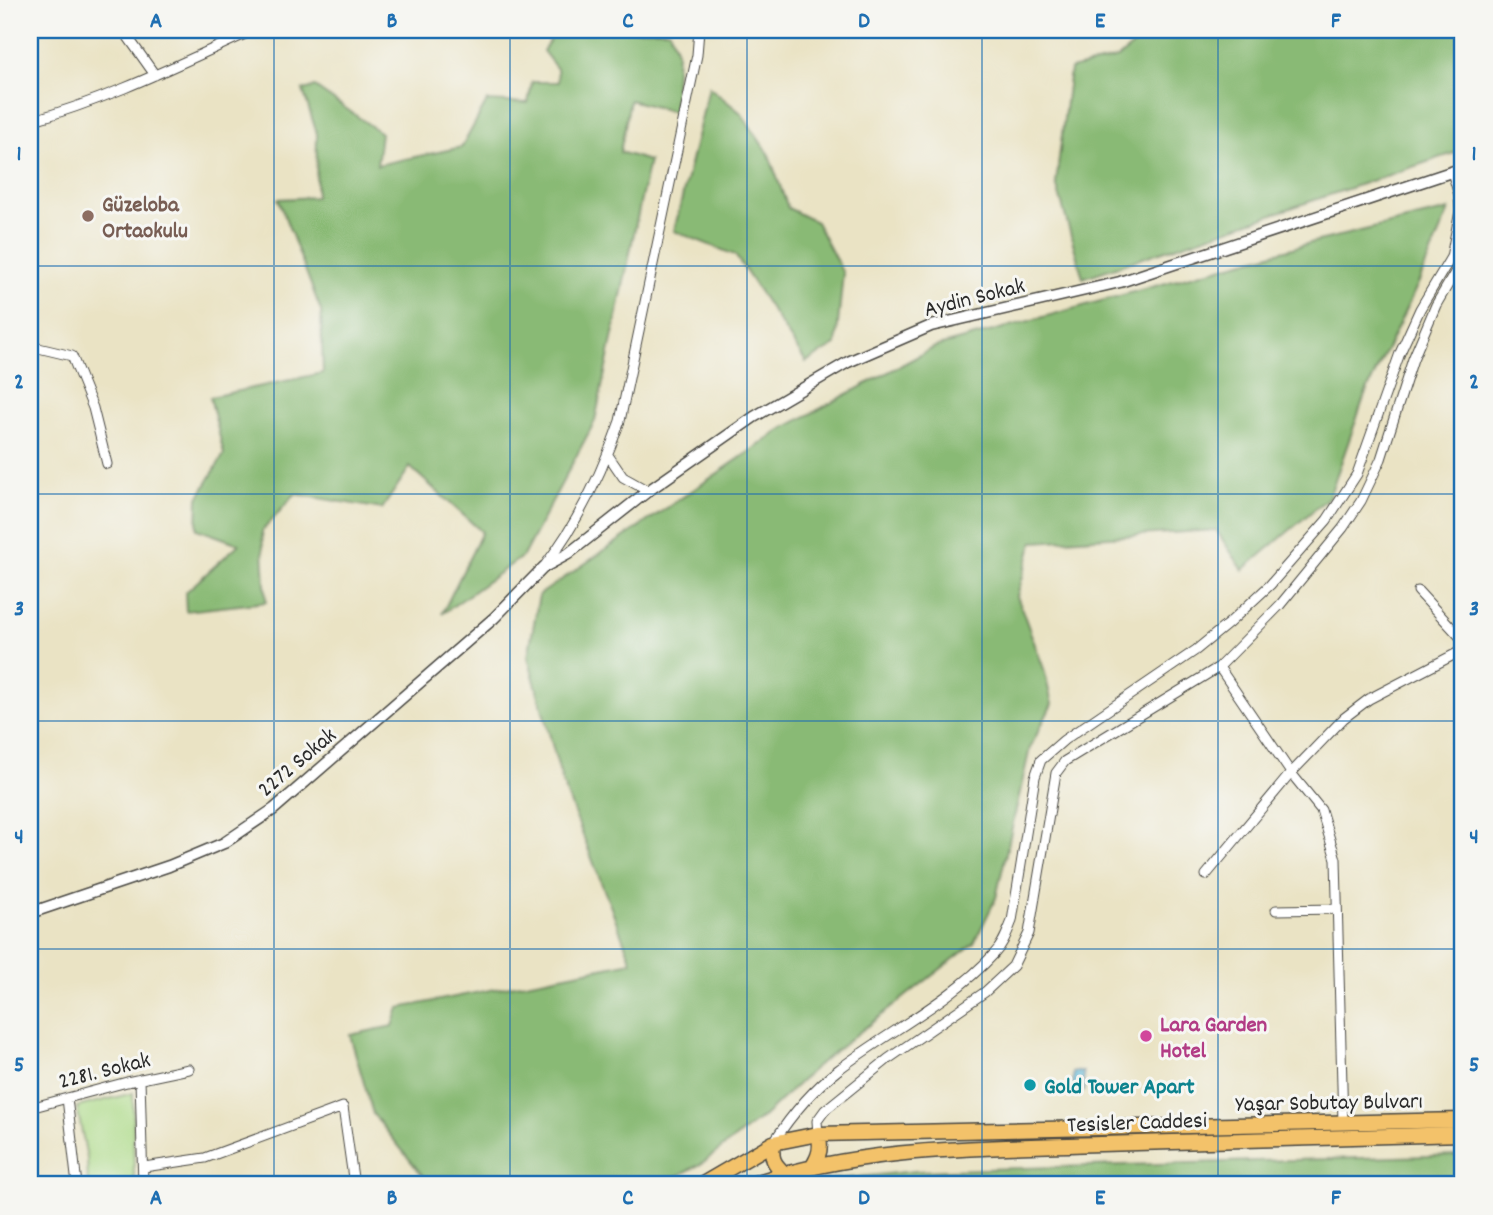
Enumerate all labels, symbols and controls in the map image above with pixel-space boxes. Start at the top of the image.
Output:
text: A [150,6,162,39]
text: B [387,6,398,39]
text: C [622,6,634,39]
text: D [858,6,870,39]
text: E [1095,6,1106,39]
text: F [1331,6,1342,39]
text: 1 [16,139,22,172]
text: 1 [1471,139,1477,172]
place label: Güzeloba Ortaokulu [102,190,188,249]
marker: Güzeloba Ortaokulu [80,208,96,224]
street label: Aydin Sokak [921,271,1029,328]
text: 2 [14,367,24,400]
text: 2 [1469,367,1479,400]
text: 3 [14,594,24,627]
text: 3 [1469,594,1479,627]
street label: 2272 Sokak [252,721,345,807]
text: 4 [14,822,24,855]
text: 4 [1469,822,1479,855]
place label: Lara Garden Hotel [1160,1010,1268,1069]
marker: Lara Garden Hotel [1138,1028,1154,1044]
street label: 2281. Sokak [56,1045,154,1100]
text: 5 [14,1050,24,1083]
text: 5 [1469,1050,1479,1083]
place label: Gold Tower Apart [1044,1072,1195,1105]
marker: Gold Tower Apart [1022,1077,1038,1093]
street label: Yaşar Sobutay Bulvarı [1235,1086,1423,1123]
street label: Tesisler Caddesi [1067,1106,1208,1143]
text: A [150,1183,162,1215]
text: B [387,1183,398,1215]
text: C [622,1183,634,1215]
text: D [858,1183,870,1215]
text: E [1095,1183,1106,1215]
text: F [1331,1183,1342,1215]

